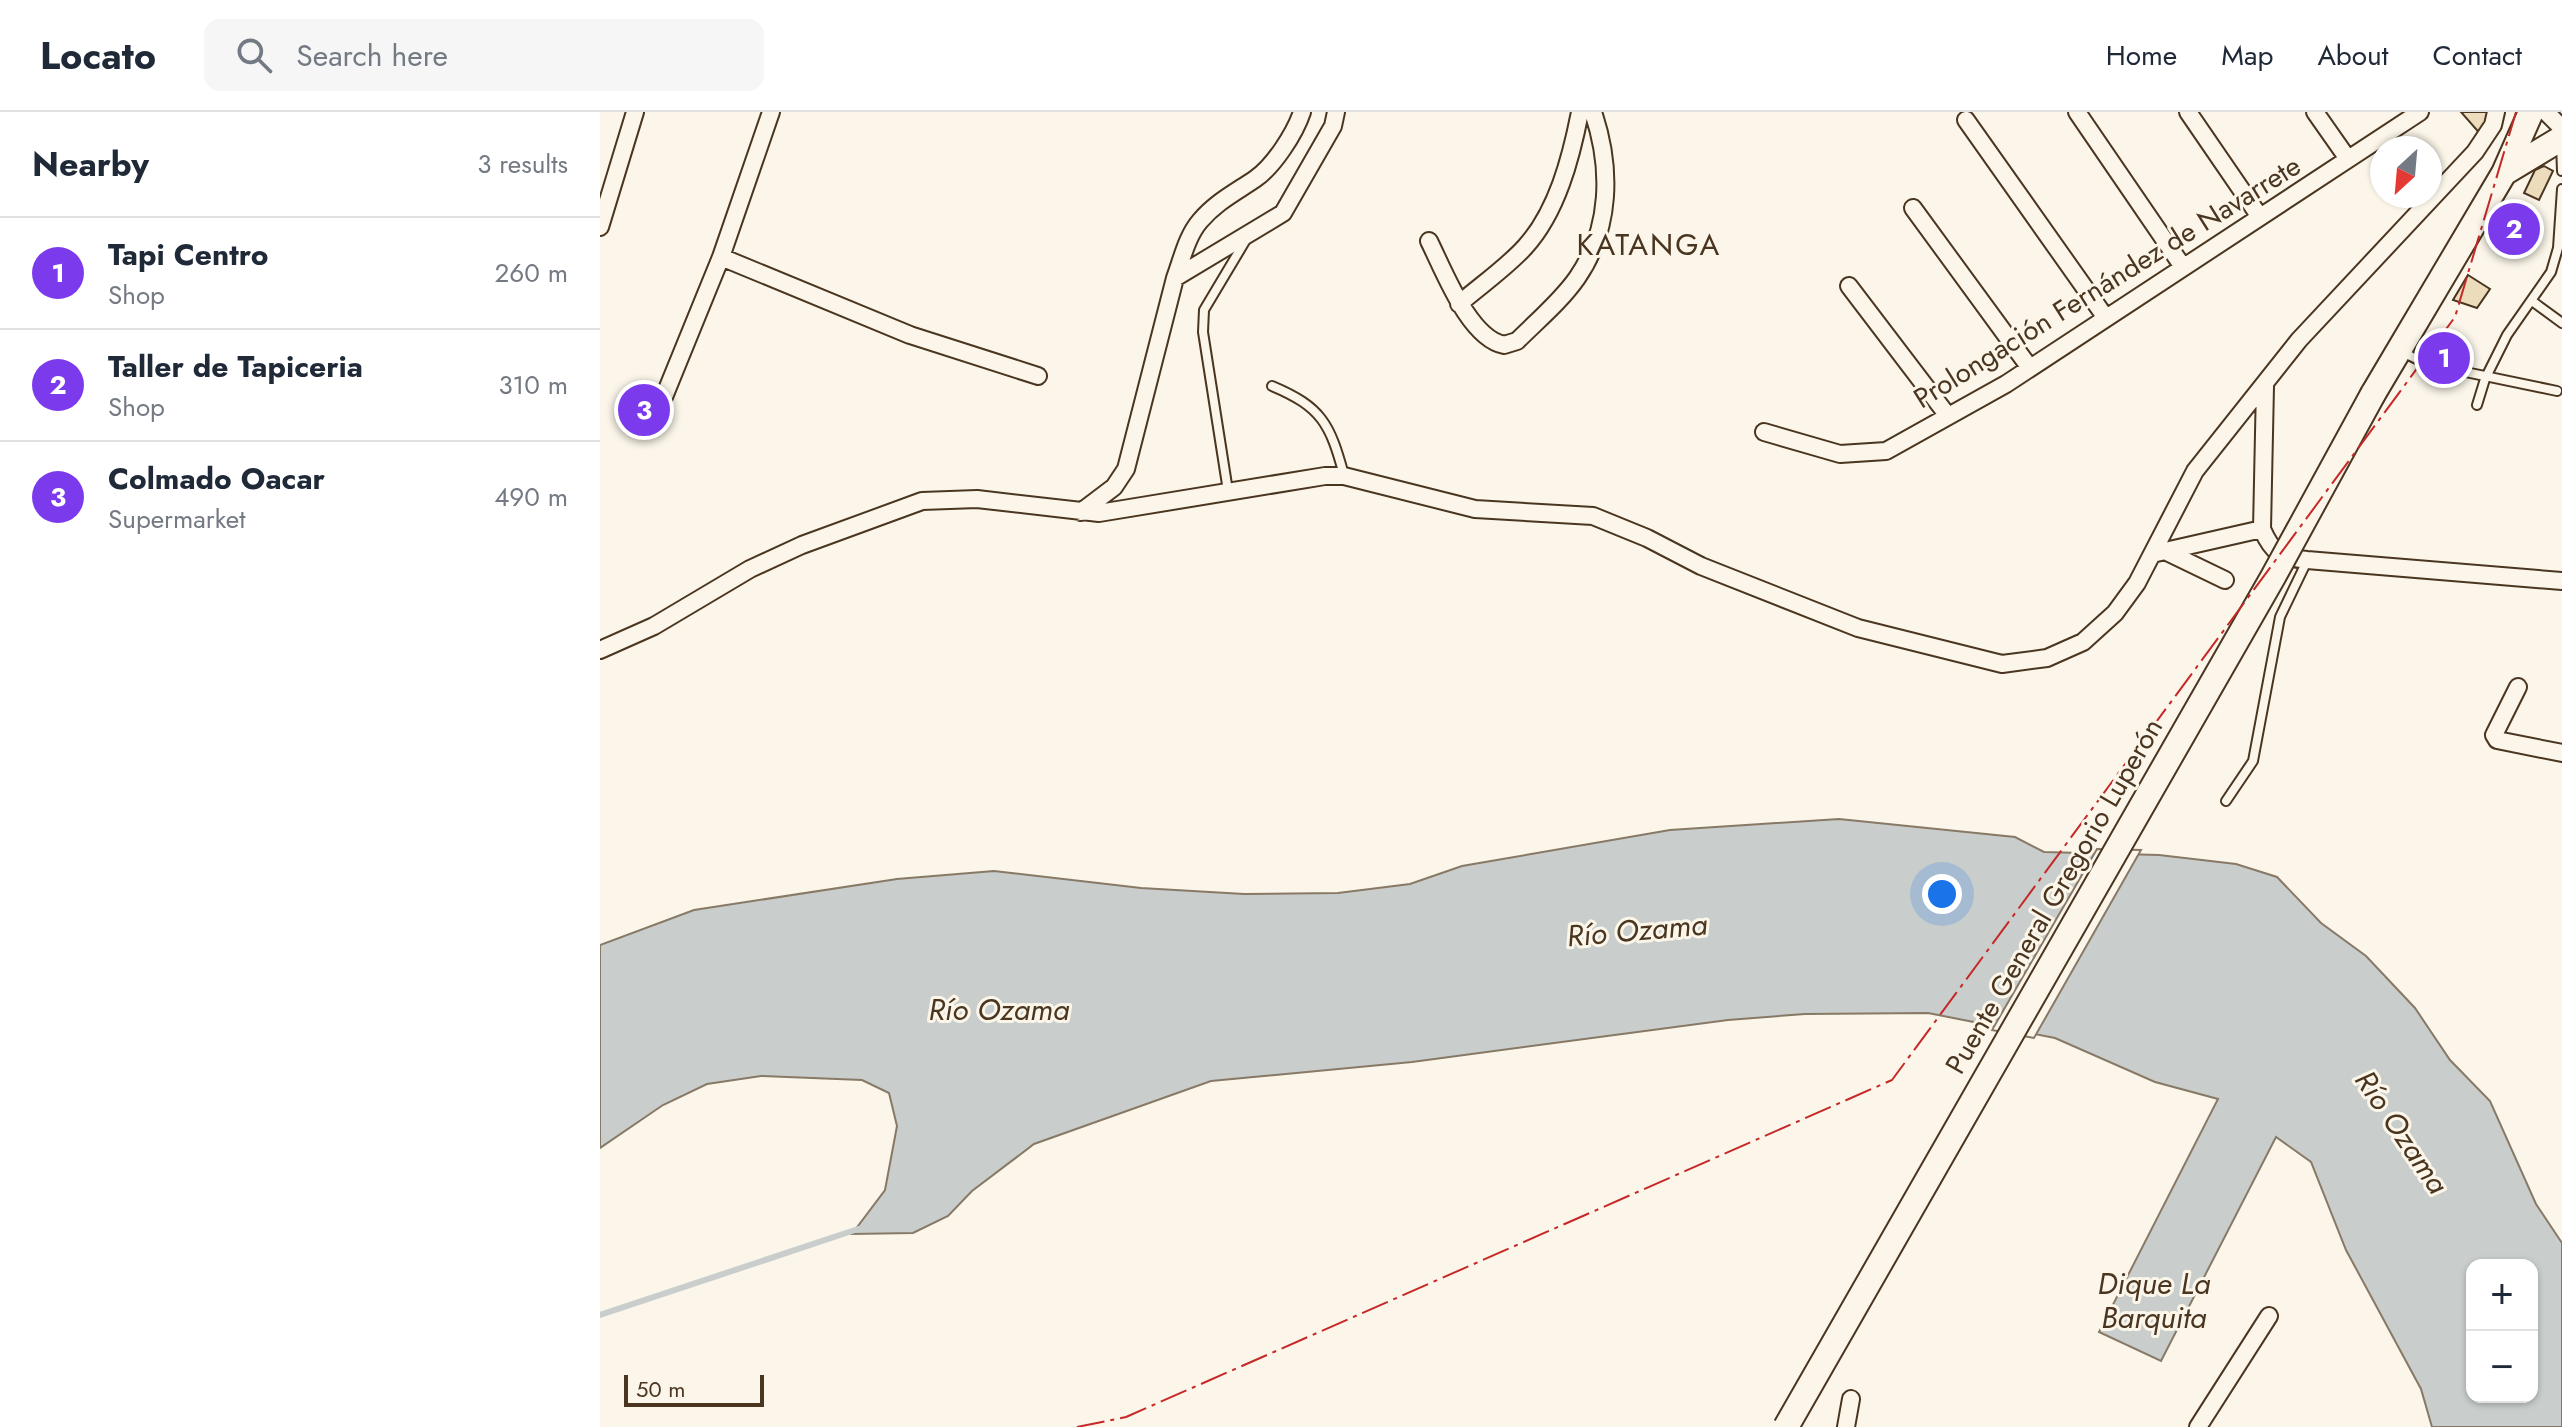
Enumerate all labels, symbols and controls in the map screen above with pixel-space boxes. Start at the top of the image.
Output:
search box [204,19,764,91]
text: Locato [40,28,156,83]
icon: search [232,33,276,77]
text: Search here [296,34,448,77]
text: Home [2106,35,2177,76]
text: Map [2221,35,2273,76]
text: About [2317,35,2389,76]
text: Contact [2433,35,2522,76]
north arrow [2370,136,2442,208]
text: Nearby [32,140,149,189]
text: 3 results [477,145,568,183]
street label: Prolongación Fernández de Navarrete [1906,146,2308,418]
pin: 2 [2488,199,2540,259]
district label: KATANGA [1577,223,1721,266]
text: Tapi Centro [108,233,268,276]
text: 1 [51,254,65,292]
text: 260 m [495,254,568,292]
text: Shop [108,276,165,314]
pin: 1 [2418,328,2470,388]
text: Taller de Tapiceria [108,345,363,388]
text: 2 [49,366,67,404]
text: 310 m [498,366,568,404]
pin: 3 [618,380,670,440]
text: Shop [108,388,165,426]
text: Colmado Oacar [108,457,325,500]
text: 3 [50,478,66,516]
text: 490 m [494,478,568,516]
text: Supermarket [108,500,245,538]
street label: Puente General Gregorio Luperón [1935,711,2173,1081]
your location [1922,874,1962,914]
water label: Río Ozama [1565,902,1710,958]
water label: Río Ozama [928,988,1070,1031]
water label: Río Ozama [2345,1062,2459,1203]
map controls [2466,1259,2538,1403]
button: + [2466,1259,2538,1331]
water label: Dique La Barquita [2098,1262,2211,1339]
button: − [2466,1331,2538,1403]
scale bar [624,1371,764,1407]
text: 50 m [636,1373,685,1405]

